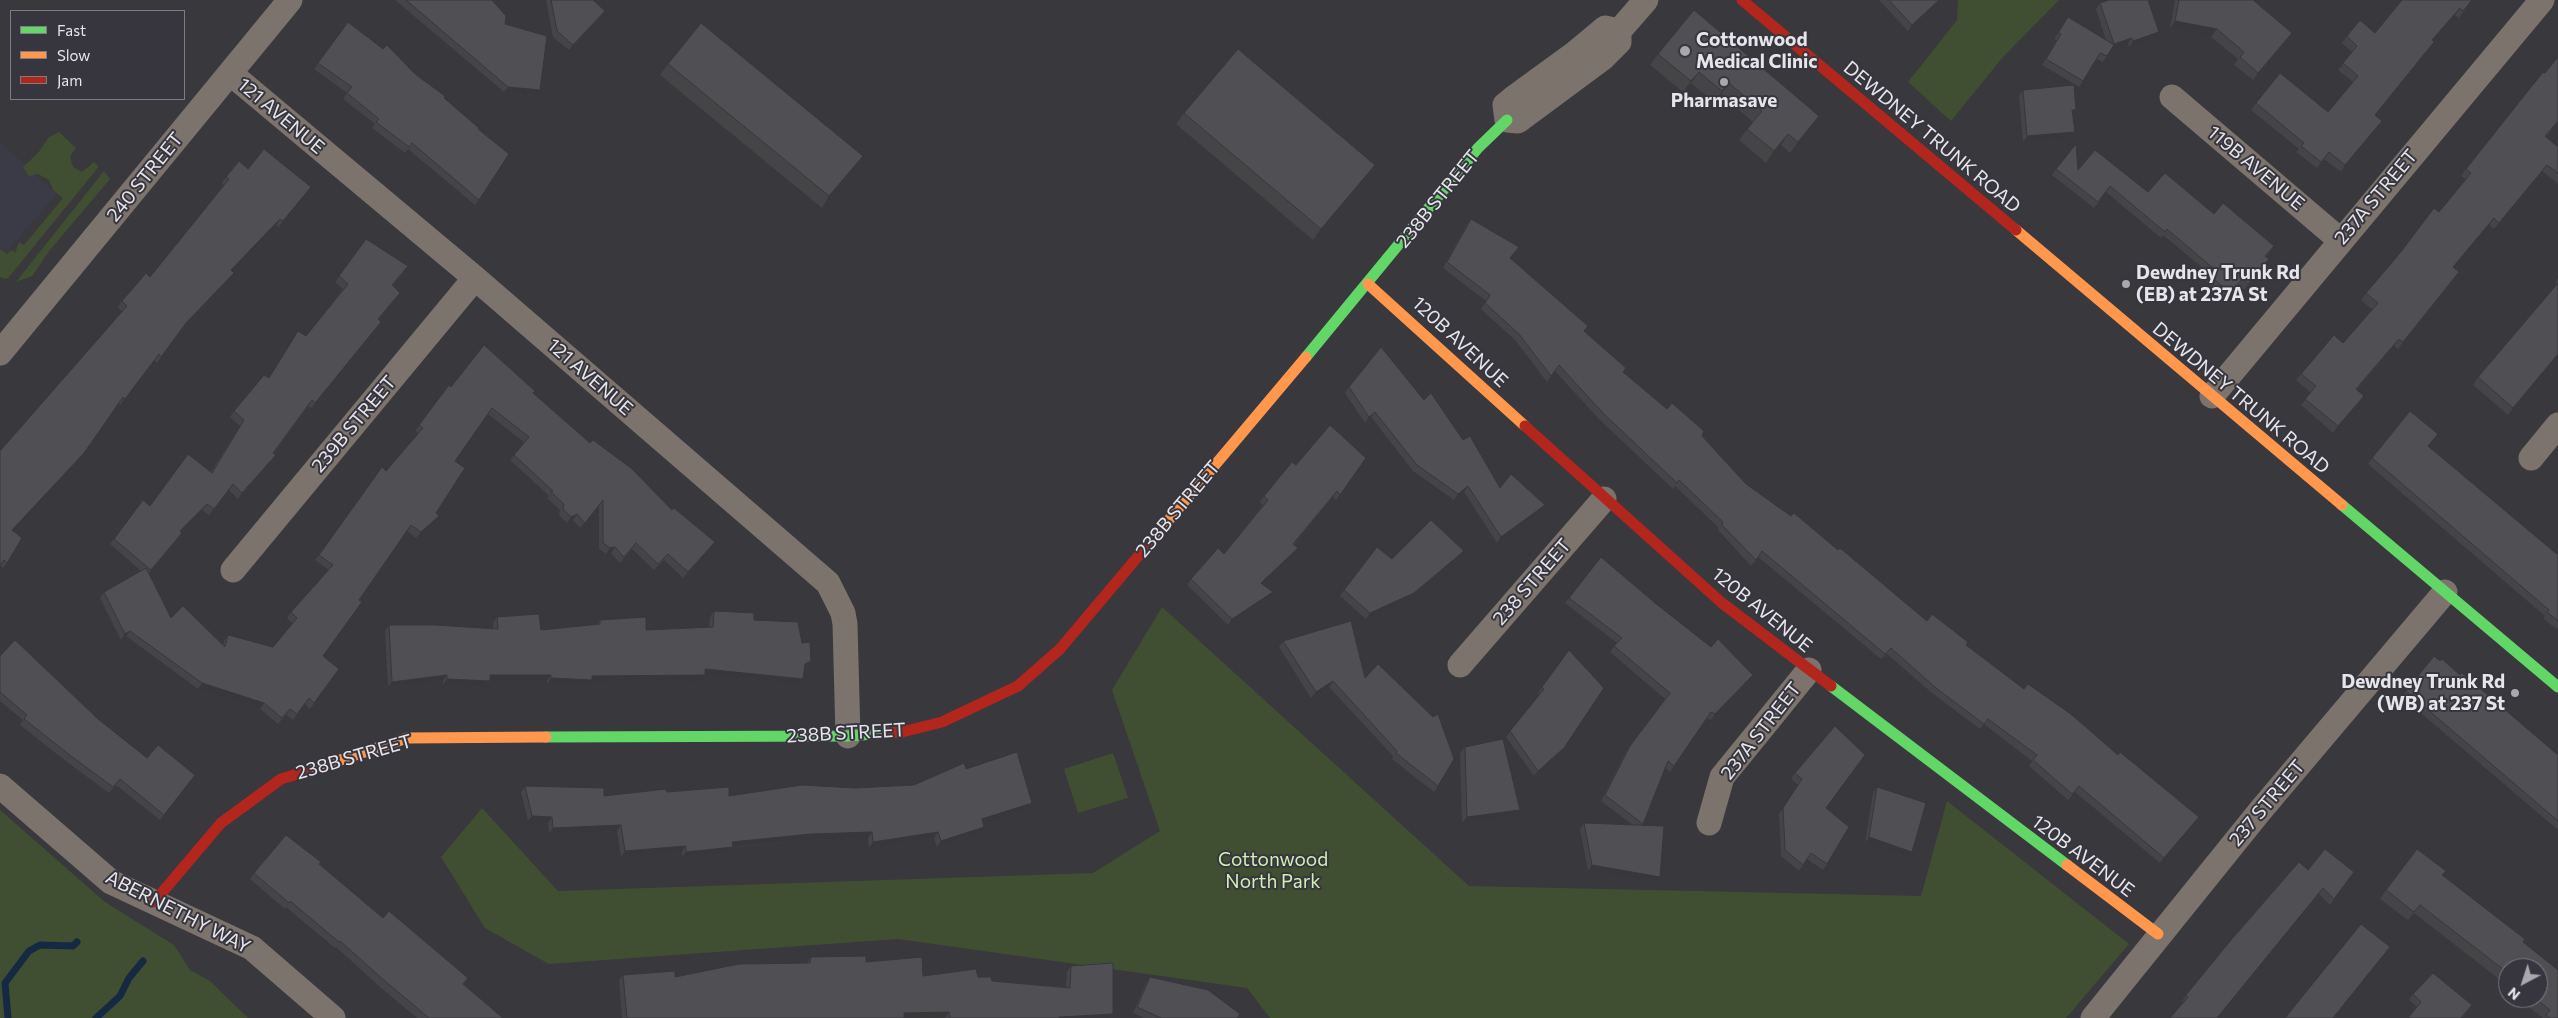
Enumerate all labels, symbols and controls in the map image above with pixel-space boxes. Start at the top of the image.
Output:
legend [10,10,185,100]
text: Fast [57,21,86,39]
place label: Cottonwood Medical Clinic [1696,29,1818,73]
marker: Cottonwood Medical Clinic [1678,44,1692,58]
text: Slow [57,46,90,64]
street label: DEWDNEY TRUNK ROAD [1839,56,2025,218]
text: Jam [57,71,82,89]
street label: 121 AVENUE [233,73,329,159]
marker: Pharmasave [1718,76,1730,88]
place label: Pharmasave [1671,90,1777,112]
street label: 119B AVENUE [2203,121,2309,215]
street label: 240 STREET [102,128,188,226]
street label: 238B STREET [1392,145,1484,253]
street label: 237A STREET [2330,145,2422,249]
place label: Dewdney Trunk Rd (EB) at 237A St [2136,262,2300,306]
marker: Dewdney Trunk Rd (EB) at 237A St [2120,278,2132,290]
street label: 120B AVENUE [1407,292,1513,392]
street label: DEWDNEY TRUNK ROAD [2148,317,2334,479]
street label: 121 AVENUE [543,334,637,420]
street label: 239B STREET [307,371,401,477]
street label: 238B STREET [1131,456,1225,562]
street label: 238 STREET [1488,534,1576,630]
street label: 120B AVENUE [1707,563,1817,657]
place label: Dewdney Trunk Rd (WB) at 237 St [2341,671,2505,715]
street label: 237A STREET [1716,678,1806,784]
marker: Dewdney Trunk Rd (WB) at 237 St [2509,687,2521,699]
street label: 238B STREET [786,718,906,748]
street label: 238B STREET [293,730,415,784]
street label: 237 STREET [2224,755,2310,851]
street label: 120B AVENUE [2027,810,2139,902]
park label: Cottonwood North Park [1218,849,1328,893]
street label: ABERNETHY WAY [102,866,254,958]
north arrow [2498,958,2548,1008]
text: N [2504,984,2523,1004]

